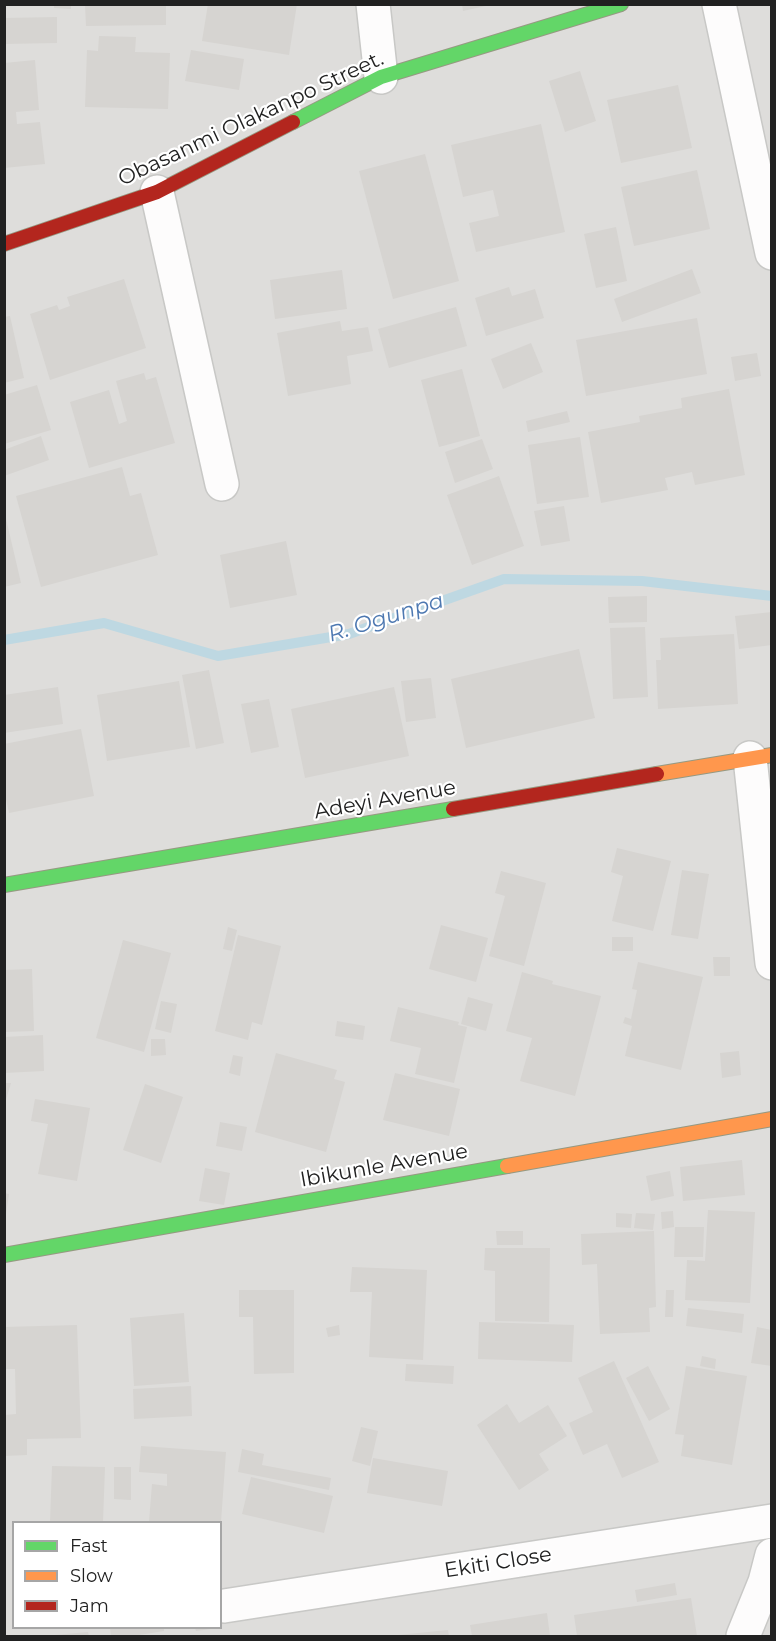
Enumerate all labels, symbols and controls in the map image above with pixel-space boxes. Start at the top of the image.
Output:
street label: Obasanmi Olakanpo Street. [114,46,388,192]
water label: R. Ogunpa [325,588,447,648]
street label: Adeyi Avenue [312,775,458,825]
street label: Ibikunle Avenue [298,1139,470,1193]
legend [12,1521,222,1629]
text: Fast [70,1535,108,1557]
street label: Ekiti Close [443,1542,553,1584]
text: Slow [70,1565,113,1587]
text: Jam [70,1595,109,1617]

